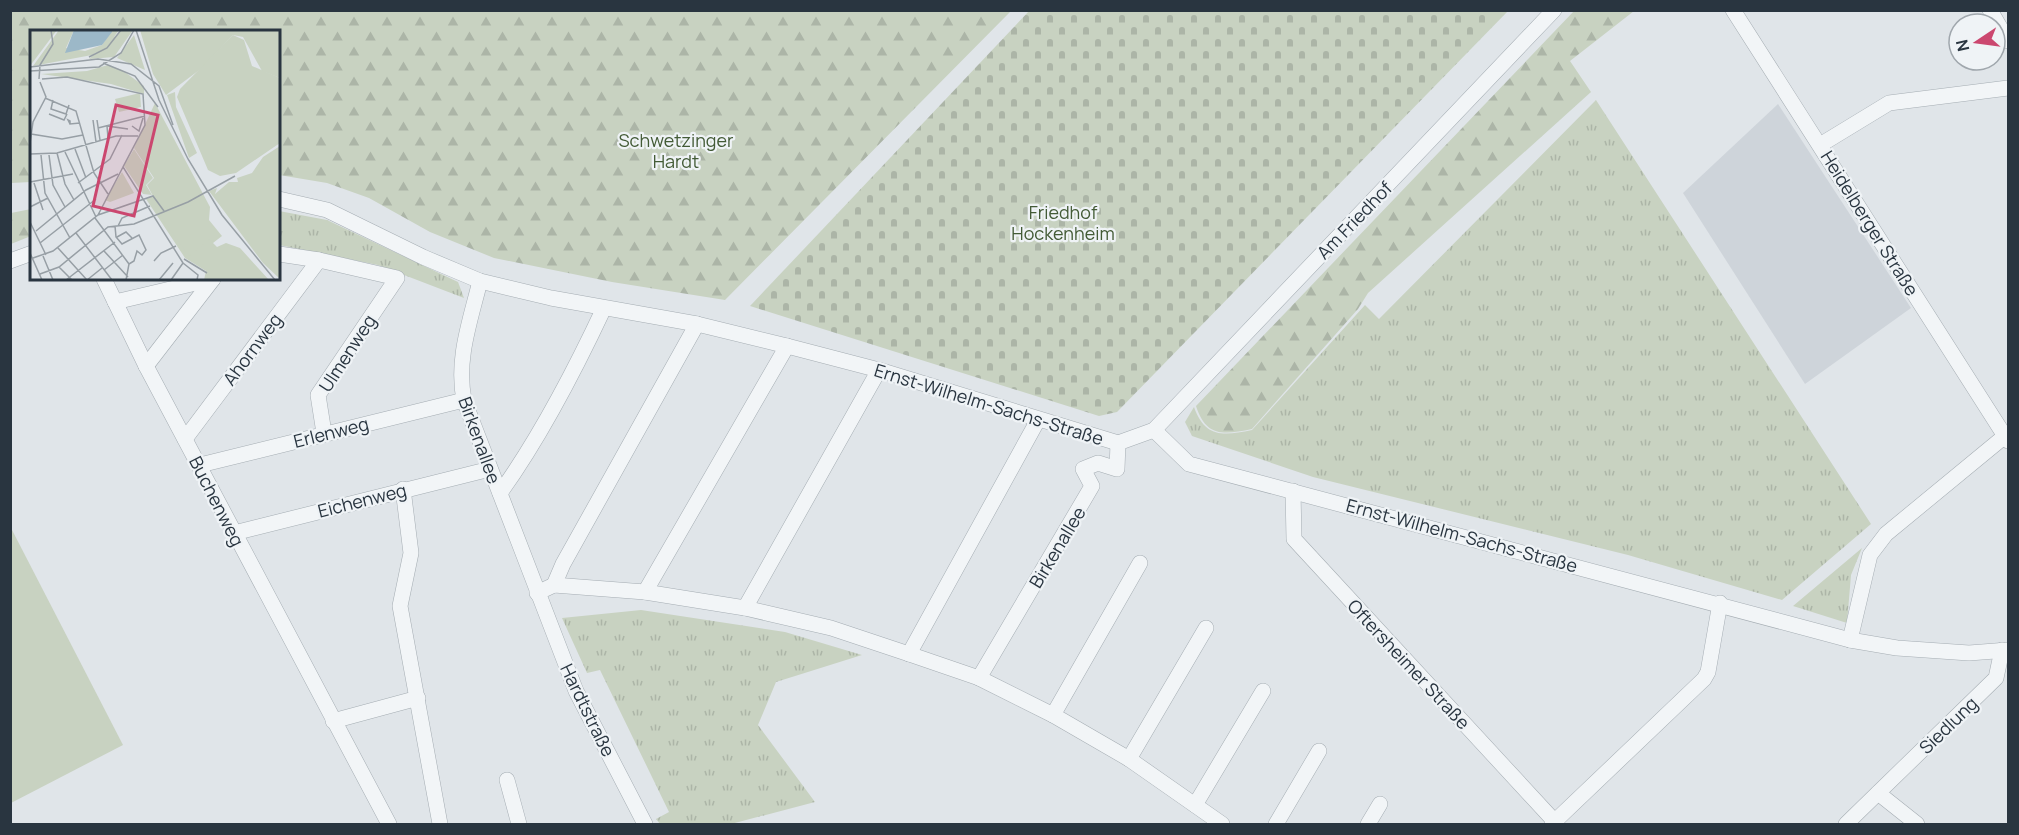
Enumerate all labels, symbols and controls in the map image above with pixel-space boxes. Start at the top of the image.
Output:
north arrow [1947,12,2007,72]
inset map [30,30,280,280]
text: N [1950,37,1974,53]
park label: Schwetzinger Hardt [618,128,734,173]
street label: Heidelberger Straße [1816,146,1924,300]
street label: Am Friedhof [1311,176,1397,264]
park label: Friedhof Hockenheim [1011,200,1115,245]
street label: Ahornweg [217,308,287,390]
street label: Ulmenweg [313,310,381,396]
street label: Ernst-Wilhelm-Sachs-Straße [871,358,1107,450]
street label: Birkenallee [453,393,507,487]
street label: Erlenweg [291,411,371,453]
street label: Buchenweg [184,452,250,550]
street label: Eichenweg [315,477,409,523]
street label: Ernst-Wilhelm-Sachs-Straße [1344,493,1580,577]
street label: Birkenallee [1023,502,1091,592]
street label: Oftersheimer Straße [1342,594,1476,734]
street label: Hardtstraße [555,660,621,760]
street label: Siedlung [1914,691,1982,759]

